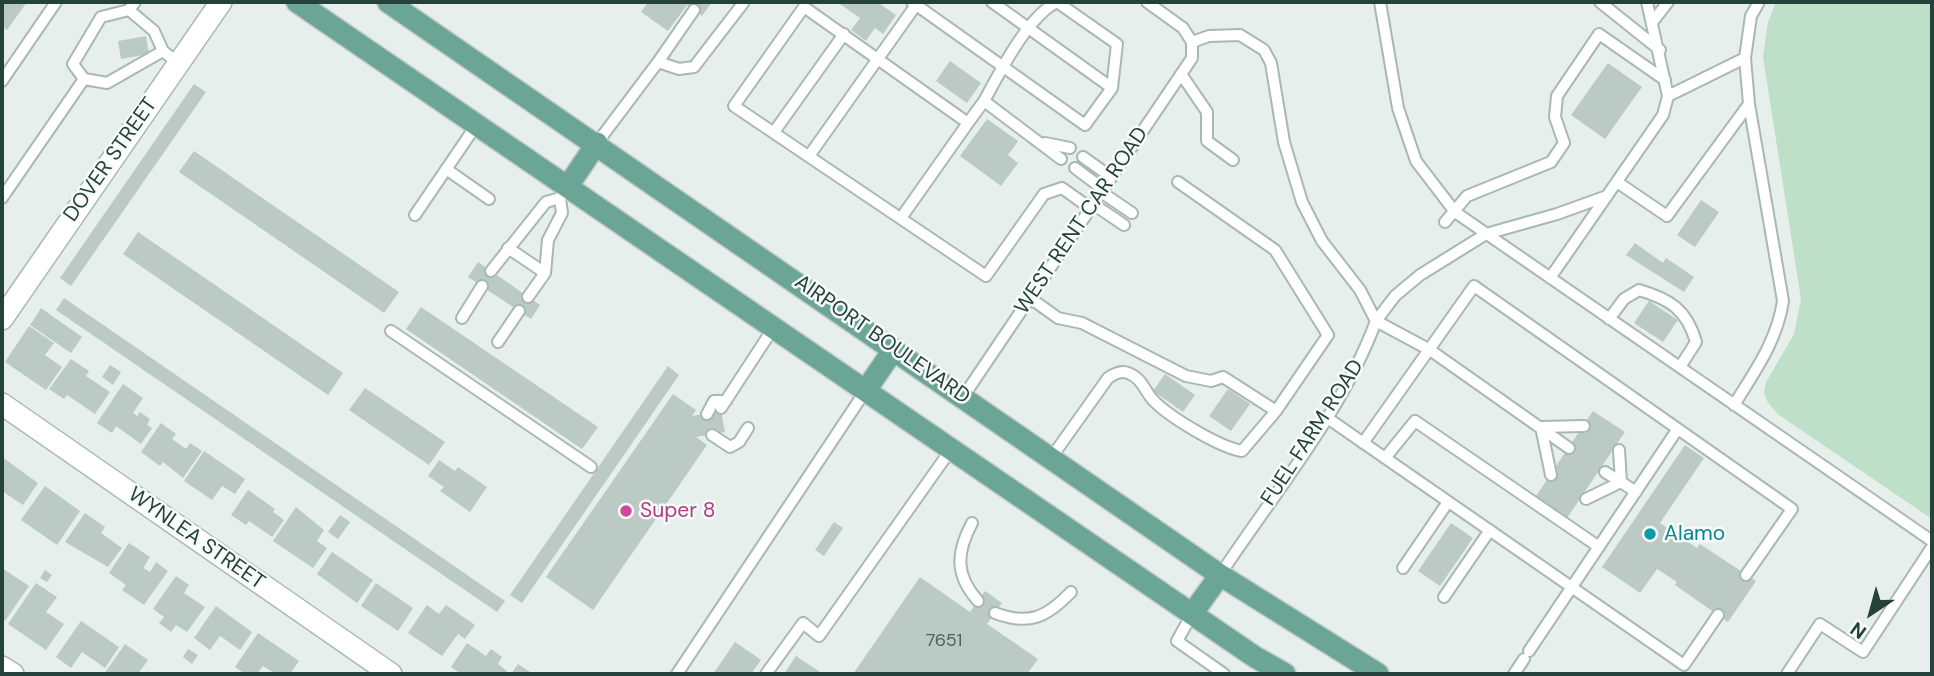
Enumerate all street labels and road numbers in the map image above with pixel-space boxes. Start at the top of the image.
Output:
street label: DOVER STREET [59,93,163,227]
street label: WEST RENT CAR ROAD [1010,123,1154,319]
street label: AIRPORT BOULEVARD [790,270,974,410]
street label: FUEL FARM ROAD [1256,355,1370,511]
street label: WYNLEA STREET [123,482,269,596]

